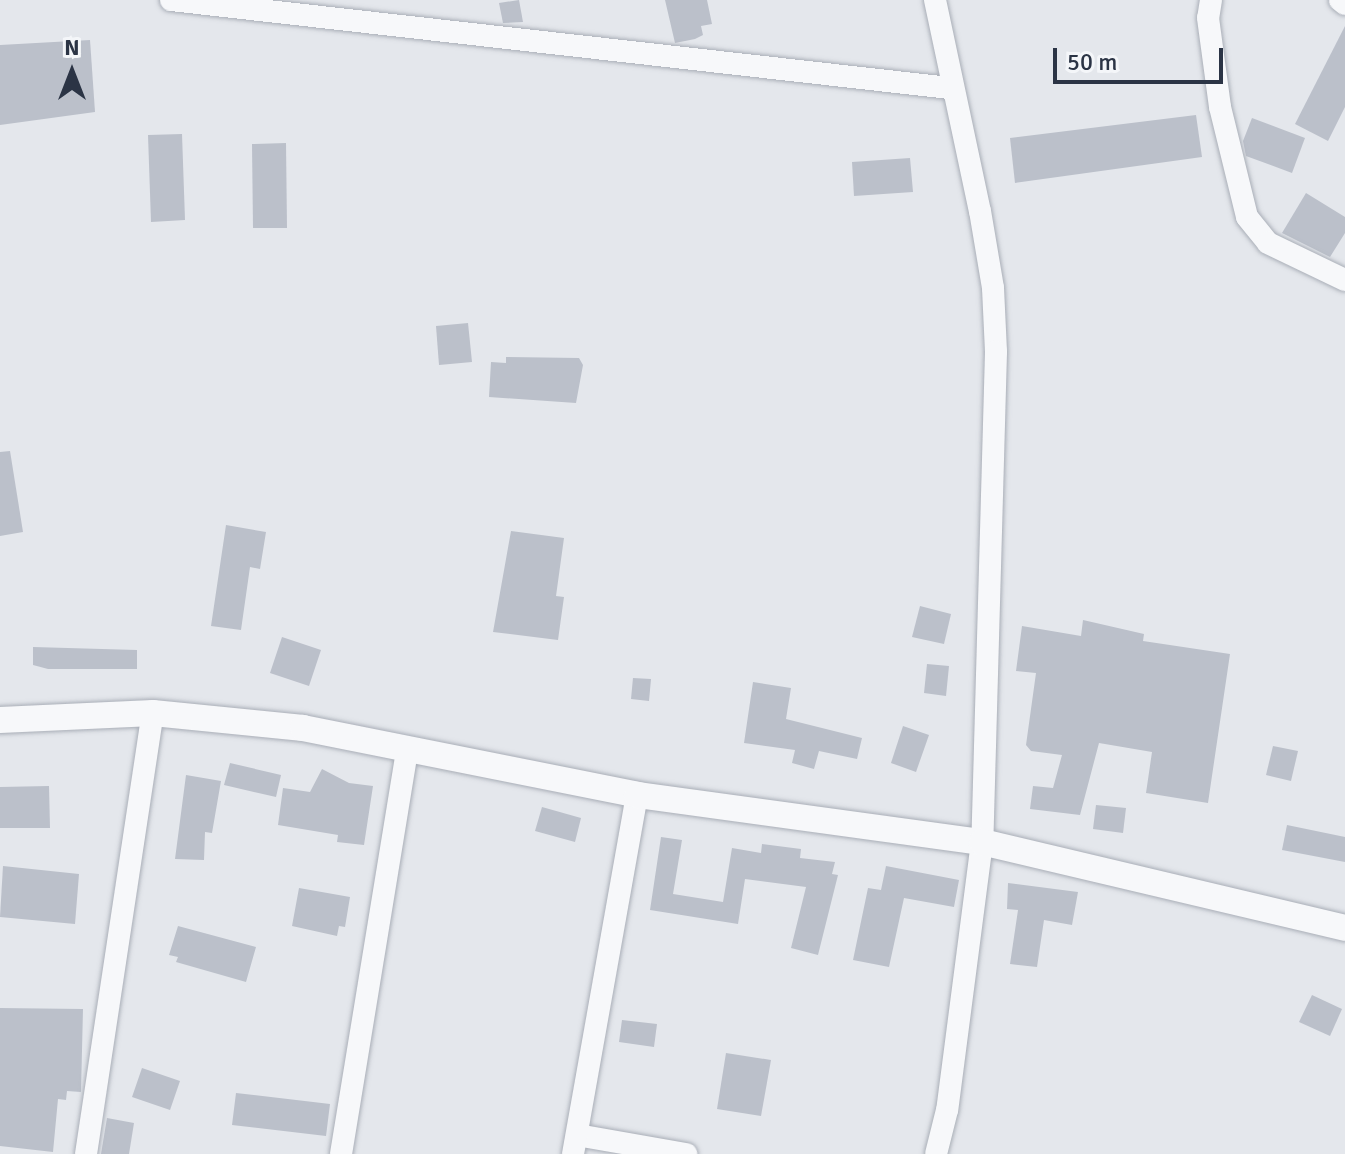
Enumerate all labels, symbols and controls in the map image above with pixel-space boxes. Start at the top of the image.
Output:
north arrow [32,32,112,112]
scale bar [1057,32,1227,82]
text: N [64,34,80,61]
text: 50 m [1067,47,1117,77]

